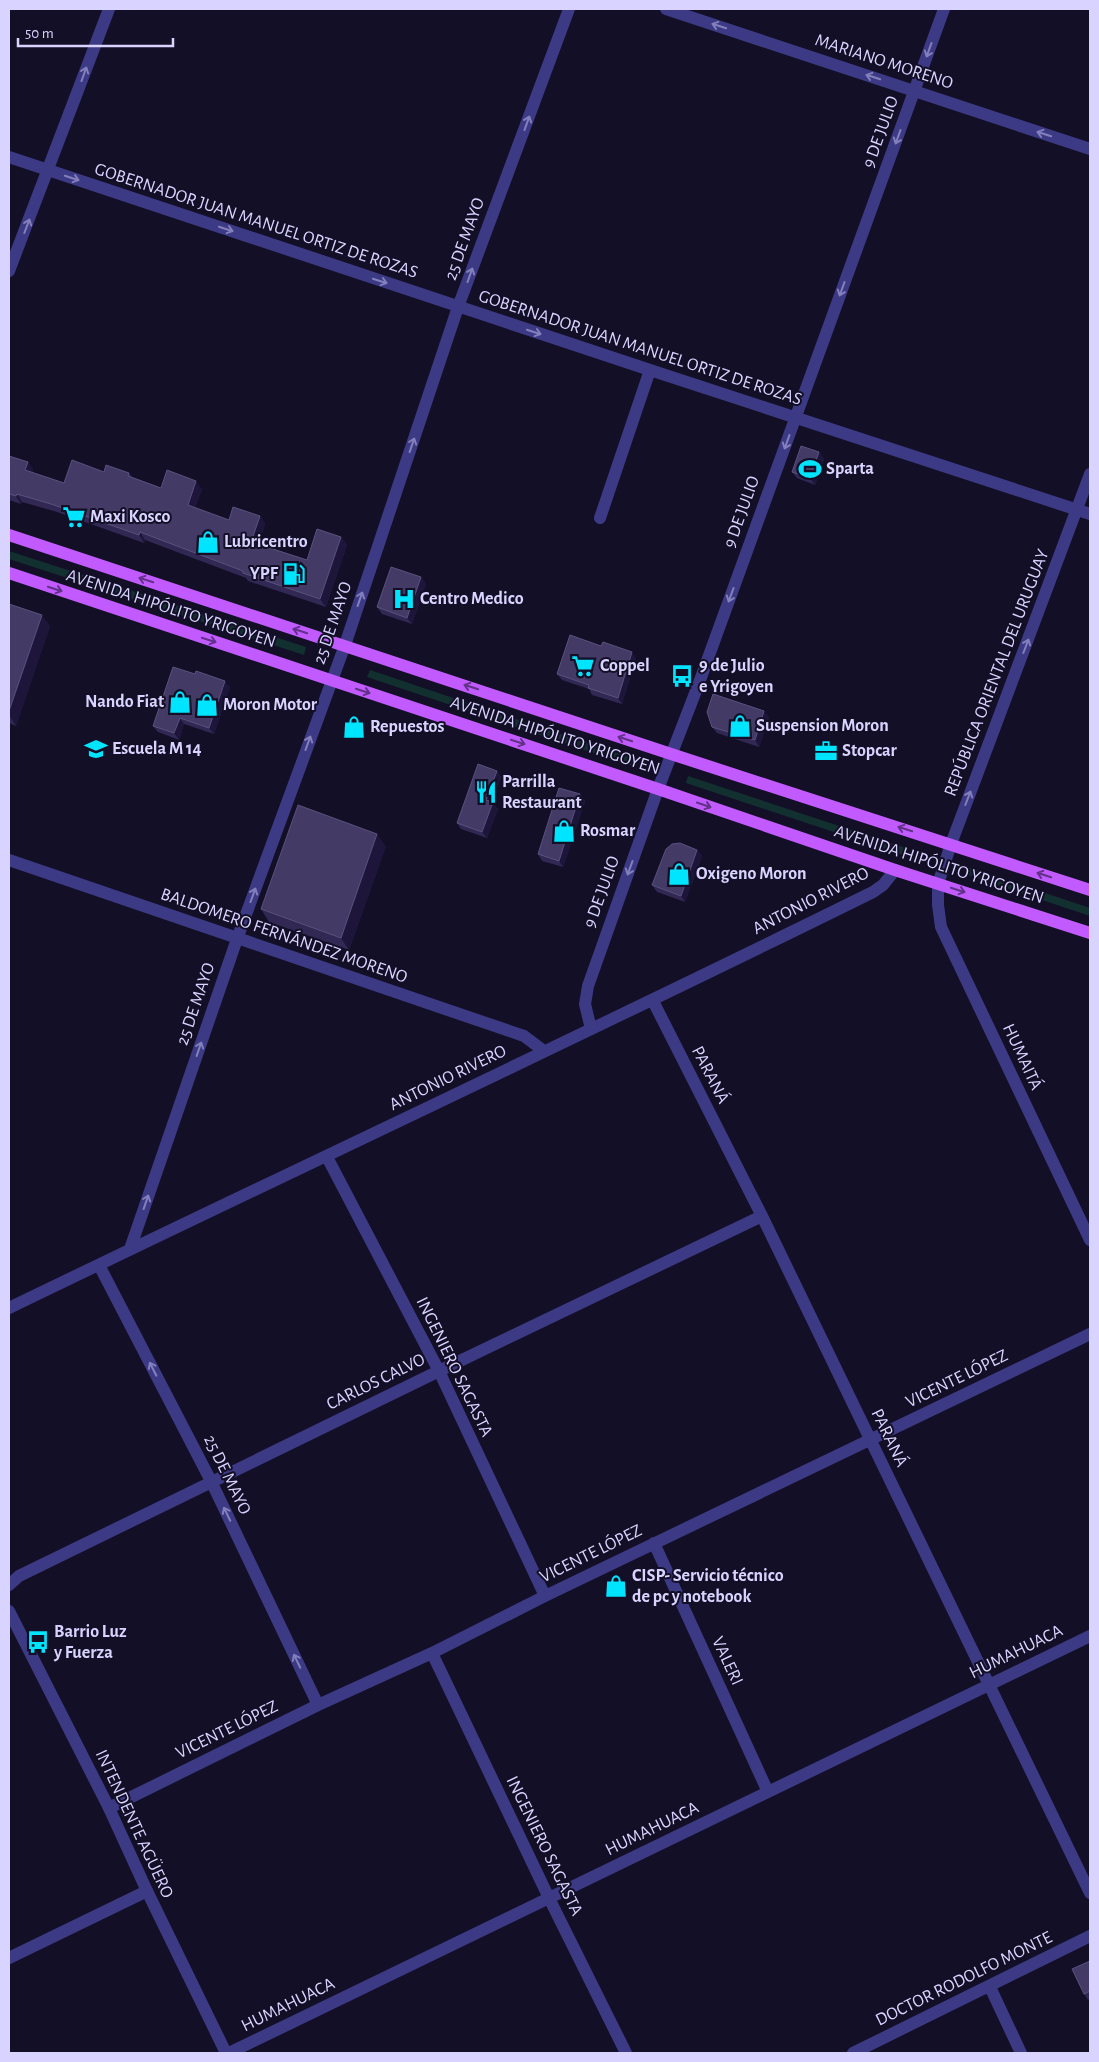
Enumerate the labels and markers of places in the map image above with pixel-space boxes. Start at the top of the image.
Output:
sports icon: Sparta [797,456,823,482]
place label: Sparta [826,460,874,478]
supermarket icon: Maxi Kosco [61,504,87,530]
place label: Maxi Kosco [90,508,170,526]
shop icon: Lubricentro [195,529,221,555]
place label: Lubricentro [224,533,308,551]
fuel station icon: YPF [281,561,307,587]
place label: YPF [250,565,279,583]
hospital icon: Centro Medico [391,586,417,612]
place label: Centro Medico [420,590,524,608]
supermarket icon: Coppel [570,653,596,679]
place label: Coppel [600,657,650,675]
place label: 9 de Julio e Yrigoyen [699,657,773,696]
bus stop icon: 9 de Julio e Yrigoyen [669,663,695,689]
shop icon: Nando Fiat [167,689,193,715]
shop icon: Moron Motor [194,692,220,718]
place label: Nando Fiat [85,693,164,711]
place label: Moron Motor [223,696,318,714]
shop icon: Suspension Moron [727,713,753,739]
shop icon: Repuestos [341,714,367,740]
place label: Suspension Moron [756,717,889,735]
place label: Repuestos [370,718,444,736]
school or university icon: Escuela M 14 [83,736,109,762]
office icon: Stopcar [813,738,839,764]
place label: Escuela M 14 [112,740,202,758]
place label: Stopcar [842,742,897,760]
place label: Parrilla Restaurant [502,773,582,812]
restaurant icon: Parrilla Restaurant [473,779,499,805]
shop icon: Rosmar [551,818,577,844]
place label: Rosmar [580,822,636,840]
shop icon: Oxigeno Moron [666,861,692,887]
place label: Oxigeno Moron [696,865,807,883]
place label: CISP- Servicio técnico de pc y notebook [632,1567,784,1606]
shop icon: CISP- Servicio técnico de pc y notebook [603,1573,629,1599]
place label: Barrio Luz y Fuerza [53,1623,127,1662]
bus stop icon: Barrio Luz y Fuerza [25,1629,51,1655]

